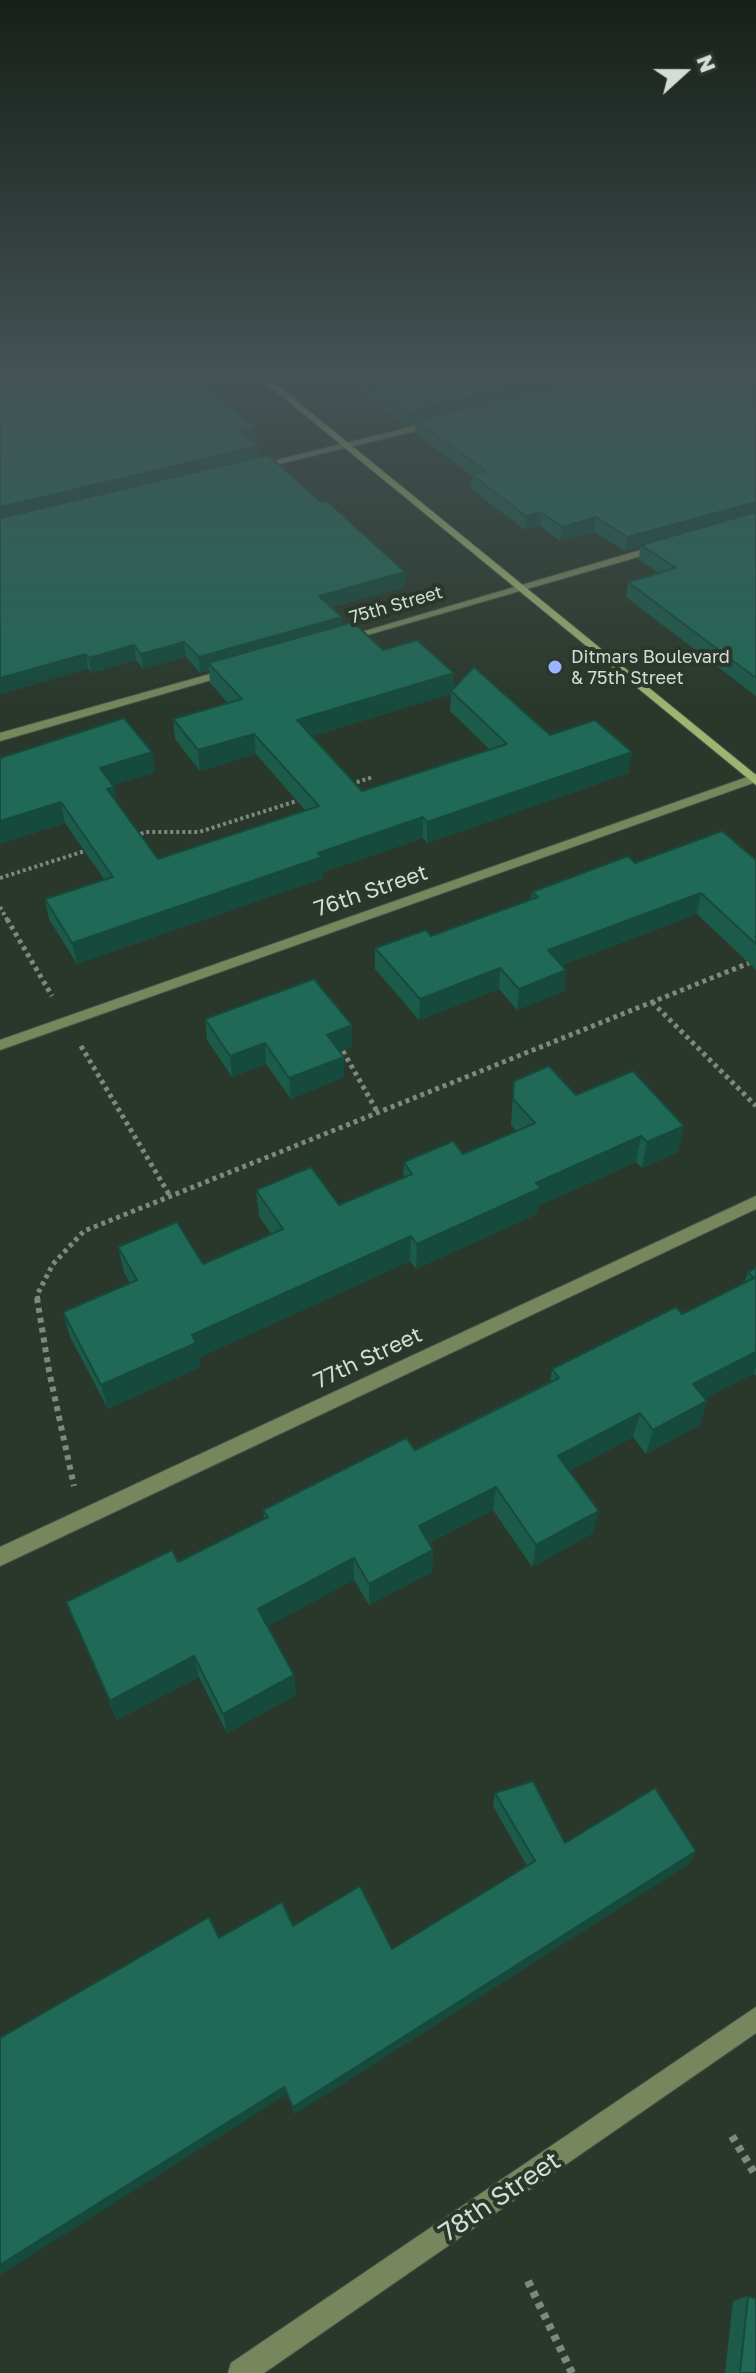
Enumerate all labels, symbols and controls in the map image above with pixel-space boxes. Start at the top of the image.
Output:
north arrow [644,32,724,112]
text: N [691,51,722,76]
street label: 75th Street [347,581,445,629]
place label: Ditmars Boulevard & 75th Street [571,646,730,688]
marker: Ditmars Boulevard & 75th Street [546,658,564,676]
street label: 76th Street [311,859,431,923]
street label: 77th Street [310,1321,426,1395]
street label: 78th Street [433,2145,567,2249]

